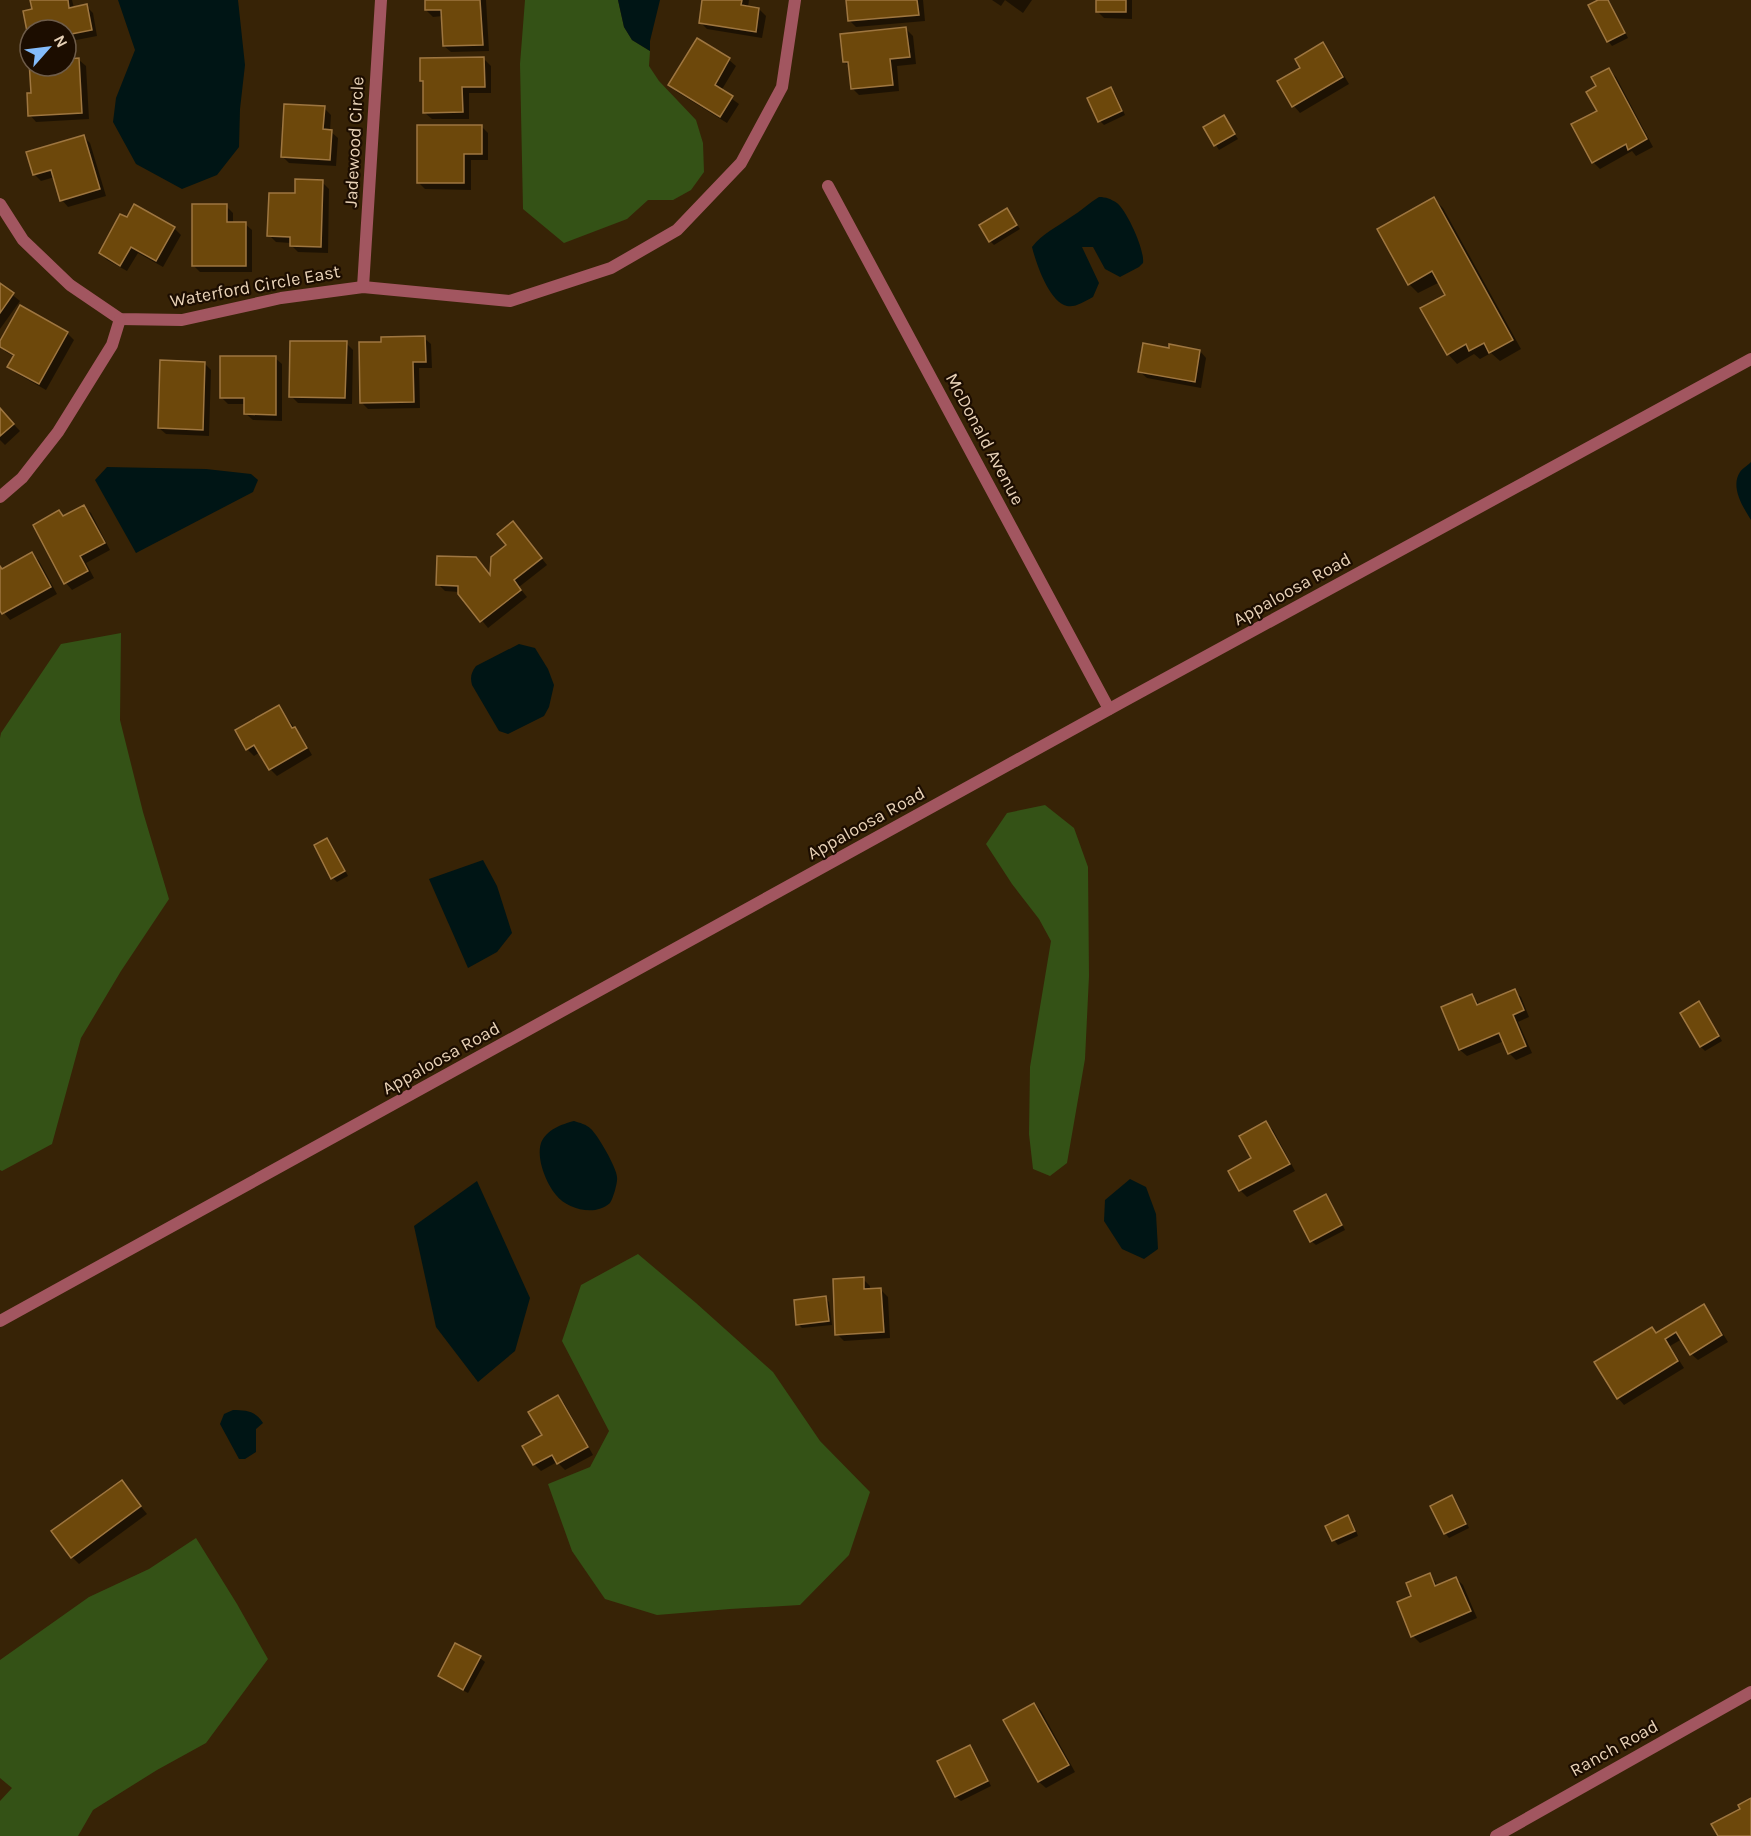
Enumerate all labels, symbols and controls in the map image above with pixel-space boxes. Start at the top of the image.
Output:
north arrow [18,18,78,78]
text: N [50,32,72,51]
street label: Jadewood Circle [340,76,368,208]
street label: Waterford Circle East [168,260,342,312]
street label: McDonald Avenue [941,369,1029,509]
street label: Appaloosa Road [1229,548,1355,630]
street label: Appaloosa Road [803,782,929,864]
street label: Appaloosa Road [378,1017,504,1099]
street label: Ranch Road [1566,1715,1662,1781]

